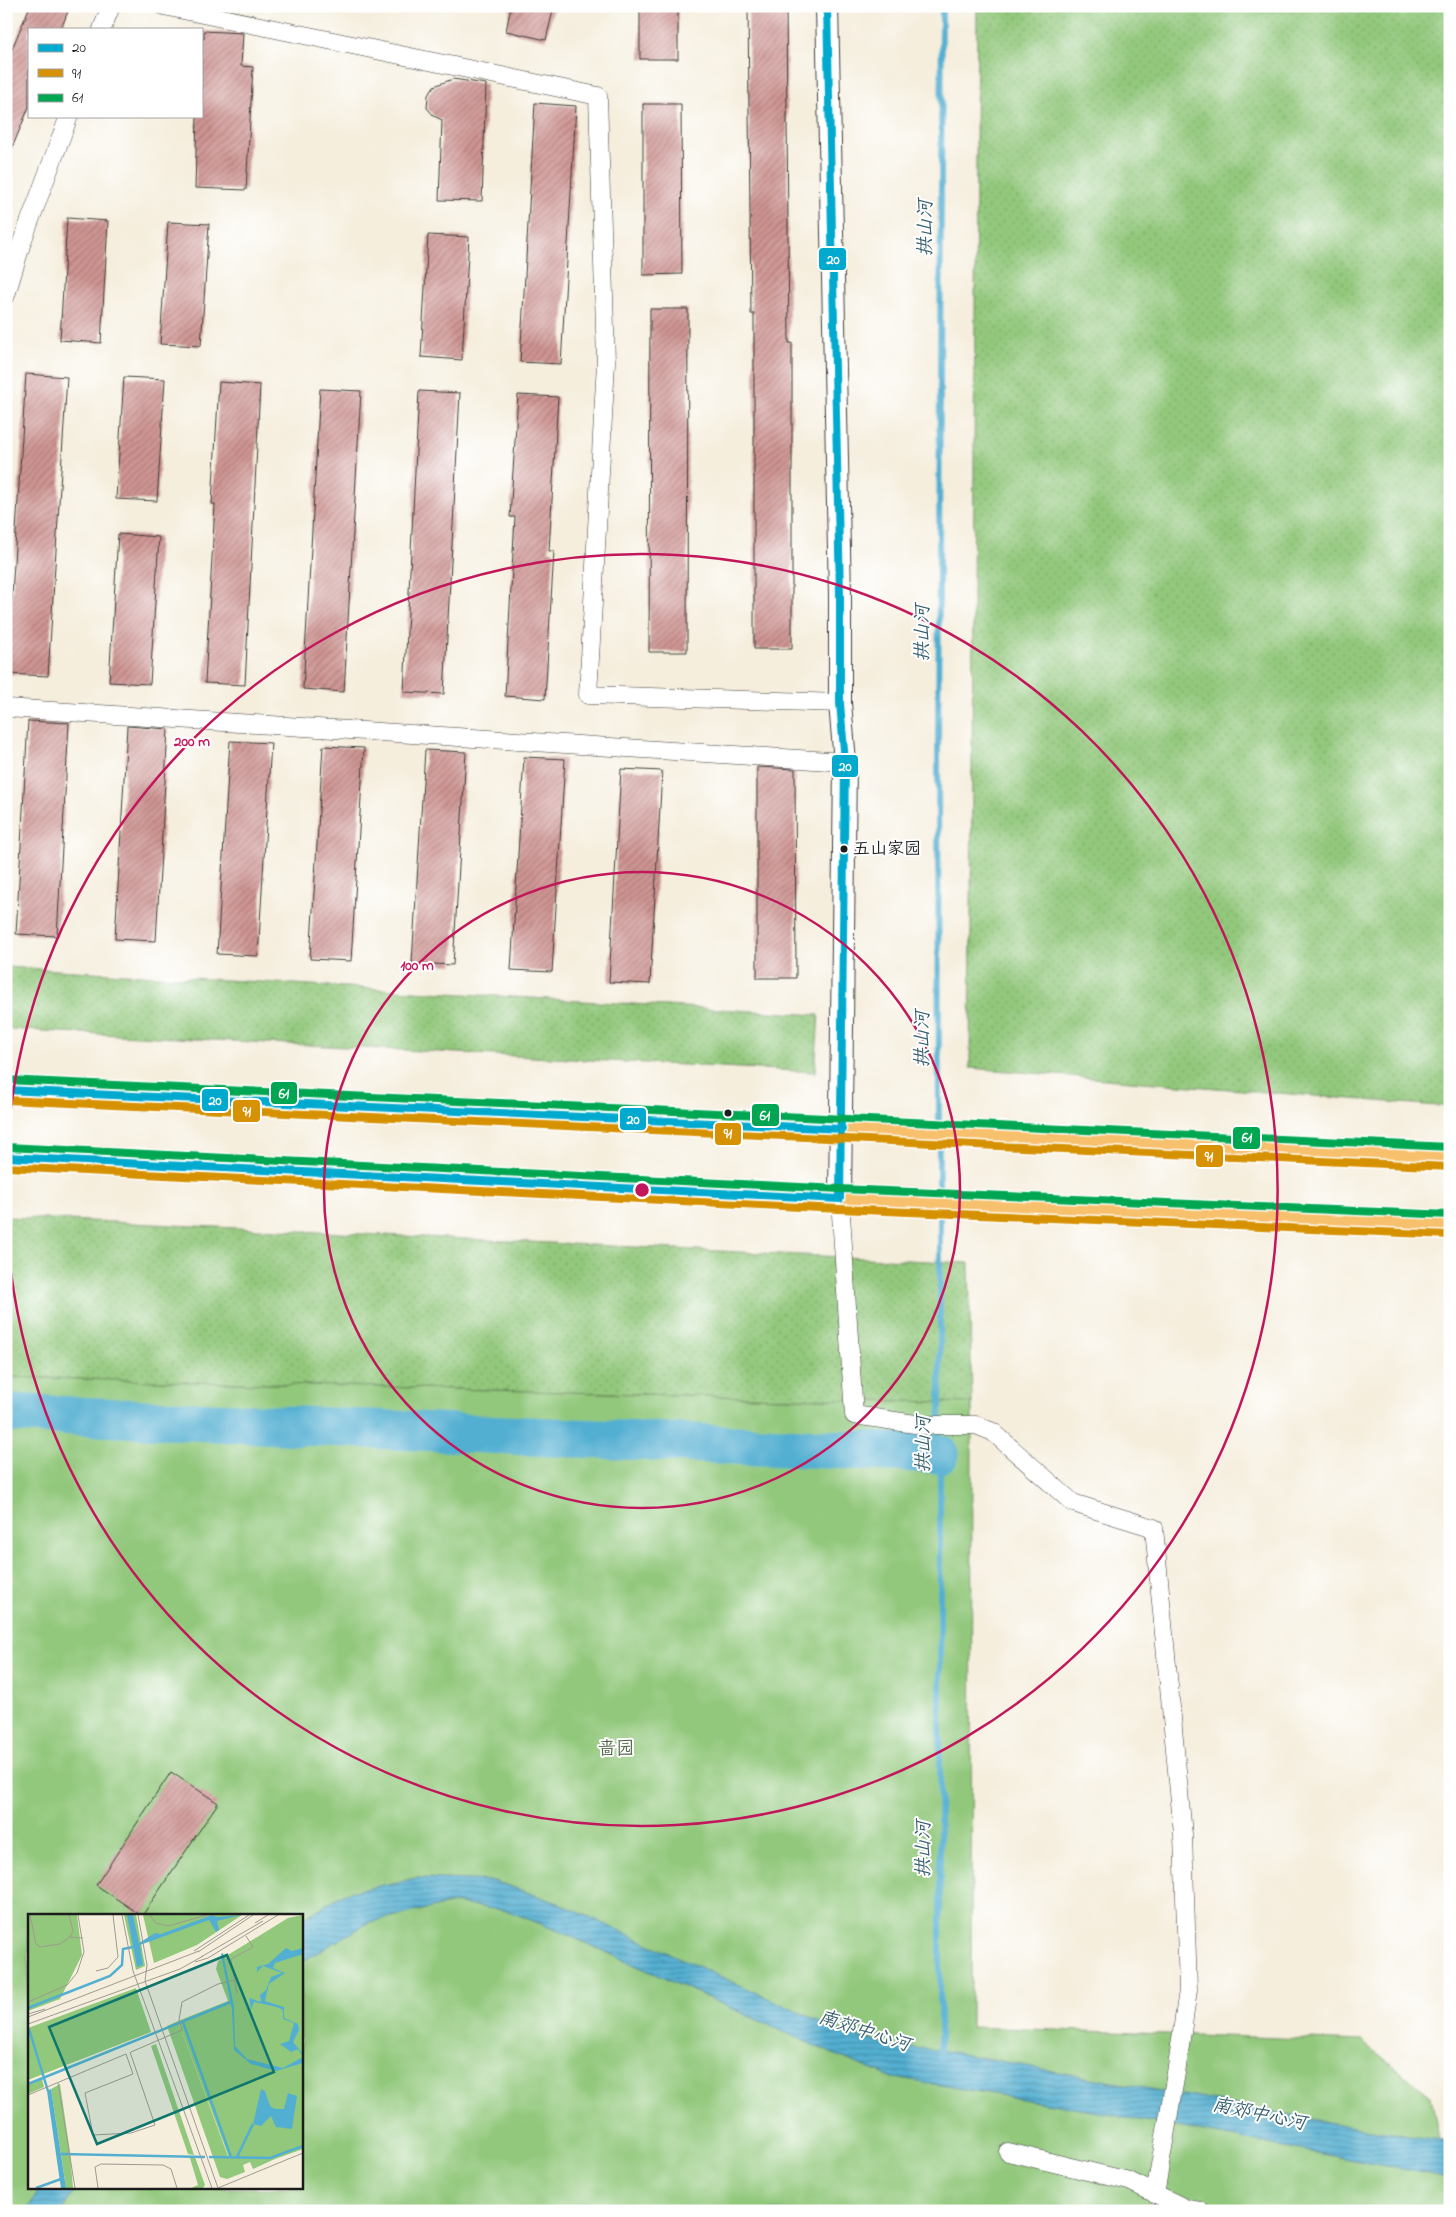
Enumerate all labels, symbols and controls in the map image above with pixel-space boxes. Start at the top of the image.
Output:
legend [28,28,202,118]
text: 20 [72,37,86,59]
text: 91 [72,63,82,85]
text: 61 [72,87,84,109]
water label: 拱山河 [913,197,940,257]
line badge: 20 [818,247,847,271]
text: 20 [825,250,840,271]
water label: 拱山河 [910,602,937,662]
text: 200 m [173,731,210,753]
line badge: 20 [831,754,859,778]
text: 20 [837,757,852,778]
place label: 五山家园 [853,837,921,862]
marker: 五山家园 [839,844,849,854]
text: 100 m [400,955,434,977]
water label: 拱山河 [910,1008,937,1068]
line badge: 61 [270,1081,298,1105]
text: 61 [278,1084,290,1105]
line badge: 20 [201,1088,229,1112]
text: 20 [207,1091,222,1112]
line badge: 91 [232,1099,261,1123]
text: 91 [242,1102,252,1123]
line badge: 61 [751,1103,780,1127]
text: 61 [759,1106,771,1127]
line badge: 20 [619,1107,647,1131]
unlabelled marker [723,1108,733,1118]
text: 20 [625,1110,640,1131]
line badge: 91 [714,1122,742,1146]
text: 91 [723,1124,733,1145]
line badge: 61 [1232,1126,1261,1150]
text: 61 [1241,1128,1253,1149]
line badge: 91 [1195,1144,1224,1168]
text: 91 [1204,1147,1214,1168]
centre of rings [633,1181,651,1199]
water label: 拱山河 [911,1413,938,1473]
park label: 啬园 [598,1737,634,1763]
water label: 拱山河 [911,1818,938,1878]
inset map [28,1914,302,2190]
water label: 南郊中心河 [815,2004,916,2060]
water label: 南郊中心河 [1210,2092,1311,2139]

